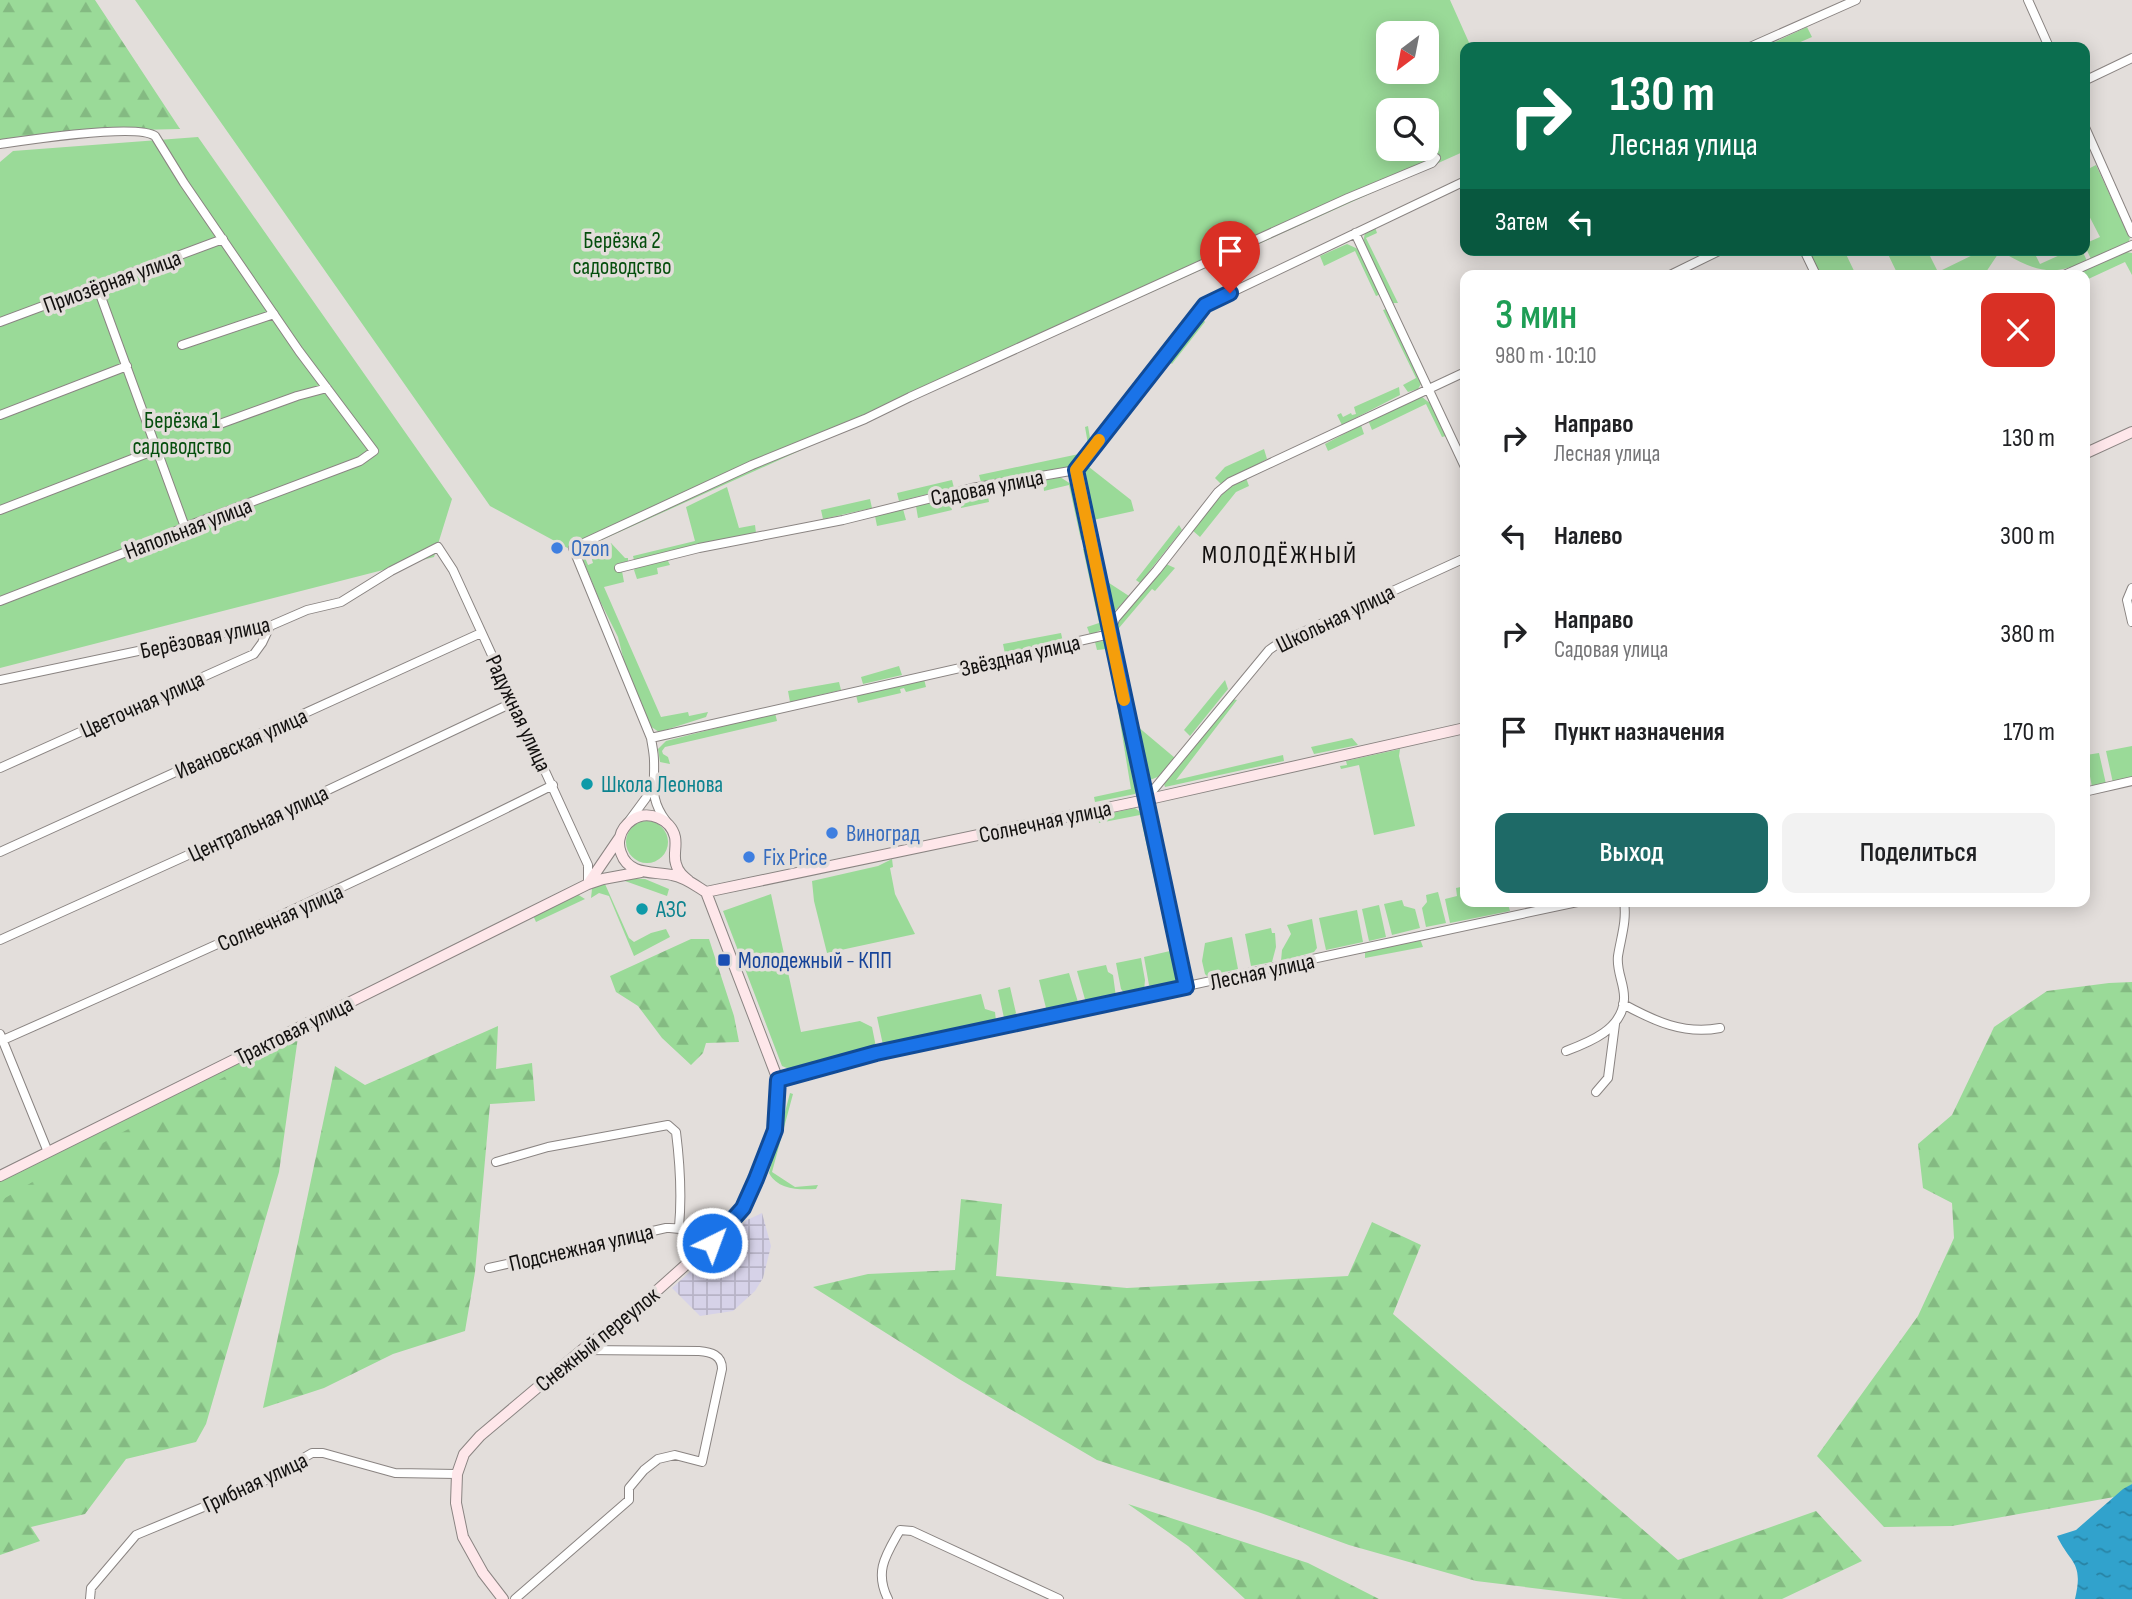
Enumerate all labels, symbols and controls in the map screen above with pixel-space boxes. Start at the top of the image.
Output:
north arrow [1376,21,1438,84]
map controls [1376,21,1439,161]
text: 130 m [1610,66,1715,125]
icon: right [1495,70,1586,161]
button: search [1376,98,1439,161]
text: Лесная улица [1610,126,1758,165]
icon: left [1562,203,1600,241]
text: Затем [1495,207,1548,238]
pin [1200,221,1260,293]
park label: Берёзка 2 садоводство [572,227,672,281]
icon: arrive [1211,232,1249,270]
street label: Приозёрная улица [40,244,185,320]
text: 3 мин [1495,290,1577,341]
button: close [1981,293,2055,367]
text: 980 m · 10:10 [1495,342,1597,370]
park label: Берёзка 1 садоводство [132,407,232,461]
text: Направо [1554,409,1633,440]
icon: right [1495,419,1533,457]
text: 130 m [2003,423,2055,454]
text: Лесная улица [1554,440,1660,468]
street label: Садовая улица [928,463,1046,513]
street label: Напольная улица [121,492,256,566]
icon: left [1495,517,1533,555]
text: Налево [1554,521,1623,552]
text: 300 m [2000,521,2055,552]
place label: Ozon [571,535,610,563]
marker: Ozon [549,540,565,556]
district label: МОЛОДЁЖНЫЙ [1202,540,1358,571]
street label: Школьная улица [1272,578,1399,660]
text: Направо [1554,605,1633,636]
street label: Берёзовая улица [138,611,273,665]
icon: right [1495,615,1533,653]
text: 380 m [2000,619,2055,650]
street label: Звёздная улица [957,629,1083,683]
text: Садовая улица [1554,636,1668,664]
street label: Радужная улица [479,651,557,776]
street label: Цветочная улица [76,665,209,745]
street label: Ивановская улица [171,702,312,786]
icon: arrive [1495,713,1533,751]
text: Пункт назначения [1554,717,1725,748]
text: 170 m [2003,717,2055,748]
place label: Школа Леонова [601,771,723,799]
marker: Школа Леонова [579,776,595,792]
street label: Центральная улица [184,779,333,869]
street label: Солнечная улица [976,794,1114,850]
button: Выход [1495,813,1768,893]
button: Поделиться [1782,813,2055,893]
place label: Виноград [846,820,920,848]
marker: Виноград [824,825,840,841]
place label: Fix Price [763,844,828,872]
marker: Fix Price [741,849,757,865]
street label: Солнечная улица [213,878,348,958]
place label: АЗС [655,896,687,924]
marker: АЗС [634,901,650,917]
place label: Молодежный - КПП [738,947,892,975]
street label: Лесная улица [1207,947,1317,997]
marker: Молодежный - КПП [716,952,732,968]
street label: Трактовая улица [231,990,358,1071]
position arrow [675,1206,749,1280]
street label: Подснежная улица [506,1218,656,1278]
street label: Снежный переулок [530,1281,665,1398]
street label: Грибная улица [199,1447,312,1519]

